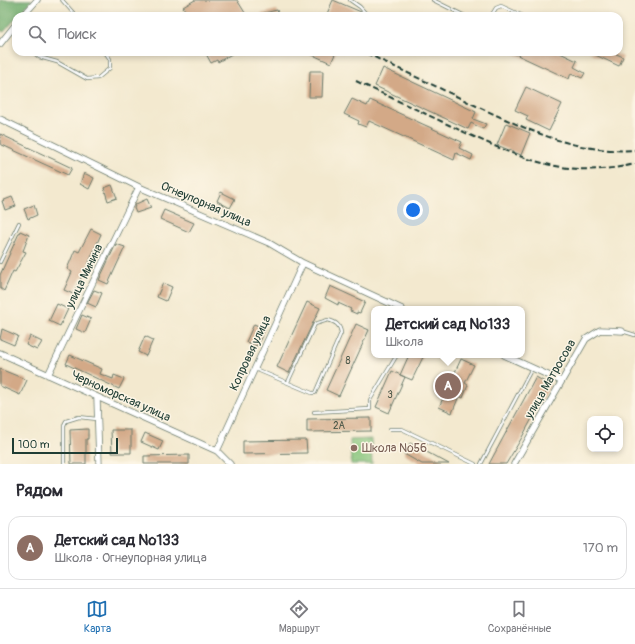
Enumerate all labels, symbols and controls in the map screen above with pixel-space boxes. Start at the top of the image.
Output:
search box [12,12,623,56]
icon: search [26,23,48,45]
text: Поиск [58,25,97,44]
street label: Огнеупорная улица [158,179,254,230]
your location [403,200,423,220]
street label: улица Минина [62,241,107,312]
popup [371,306,525,358]
street label: Копровая улица [227,313,275,393]
text: Детский сад №133 [386,315,510,334]
text: Школа [386,334,423,350]
street label: улица Матросова [521,337,579,422]
house number: 8 [345,355,351,367]
street label: Черноморская улица [69,368,173,425]
pin: A [435,371,461,401]
house number: 3 [387,389,393,401]
map controls [587,416,623,452]
button: locate [587,416,623,452]
house number: 2А [333,420,346,432]
scale bar [12,436,118,455]
text: 100 m [18,438,49,451]
place label: Школа №56 [362,441,427,456]
marker: Школа №56 [349,443,359,453]
text: Рядом [16,480,63,501]
text: Детский сад №133 [55,531,179,550]
text: A [26,540,34,556]
text: 170 m [583,540,618,556]
text: Школа · Огнеупорная улица [55,550,207,566]
tab: Карта [84,598,111,635]
tab: Маршрут [279,598,320,635]
tab: Сохранённые [488,598,551,635]

